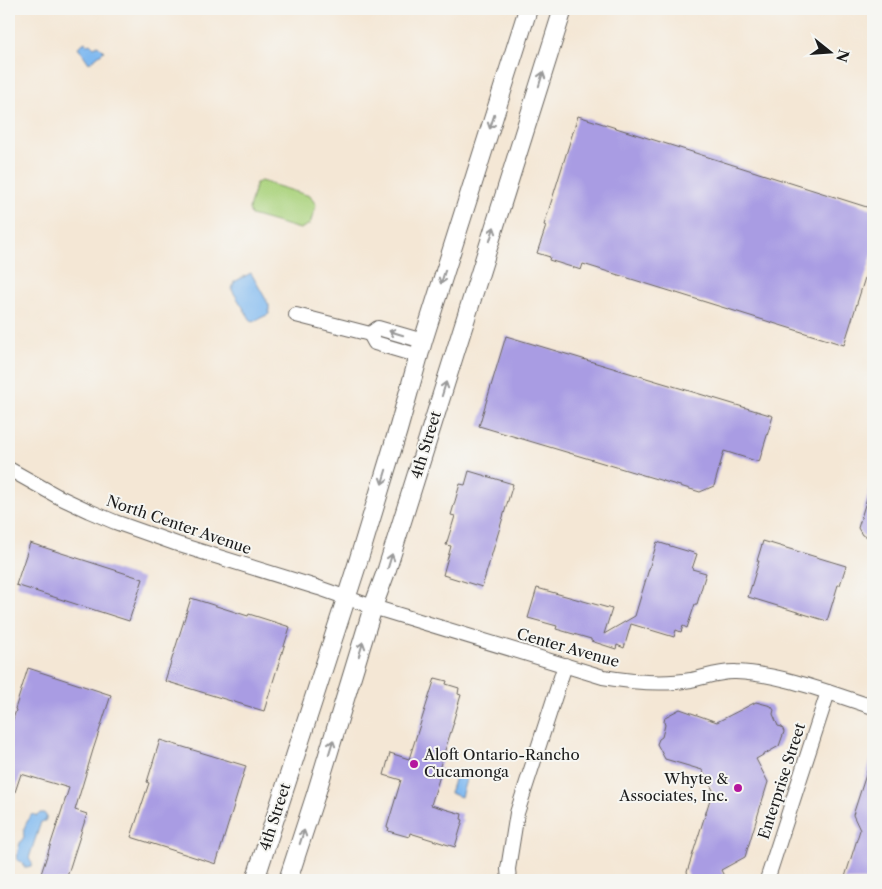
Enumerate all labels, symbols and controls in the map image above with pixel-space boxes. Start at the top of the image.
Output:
north arrow [804,28,854,78]
text: N [832,47,853,64]
one-way arrow [536,71,546,87]
one-way arrow [487,114,497,130]
one-way arrow [488,226,498,242]
one-way arrow [438,268,448,284]
one-way arrow [388,327,404,337]
one-way arrow [439,381,449,397]
street label: 4th Street [406,408,445,481]
one-way arrow [378,468,388,484]
street label: North Center Avenue [104,491,254,558]
one-way arrow [386,553,395,569]
street label: Center Avenue [515,624,622,671]
one-way arrow [356,641,366,657]
street label: Enterprise Street [754,720,810,841]
one-way arrow [326,740,336,756]
place label: Aloft Ontario-Rancho Cucamonga [423,745,580,781]
marker: Aloft Ontario-Rancho Cucamonga [408,758,420,770]
place label: Whyte & Associates, Inc. [618,769,728,805]
street label: 4th Street [255,780,295,853]
marker: Whyte & Associates, Inc. [732,782,744,794]
one-way arrow [298,830,307,845]

